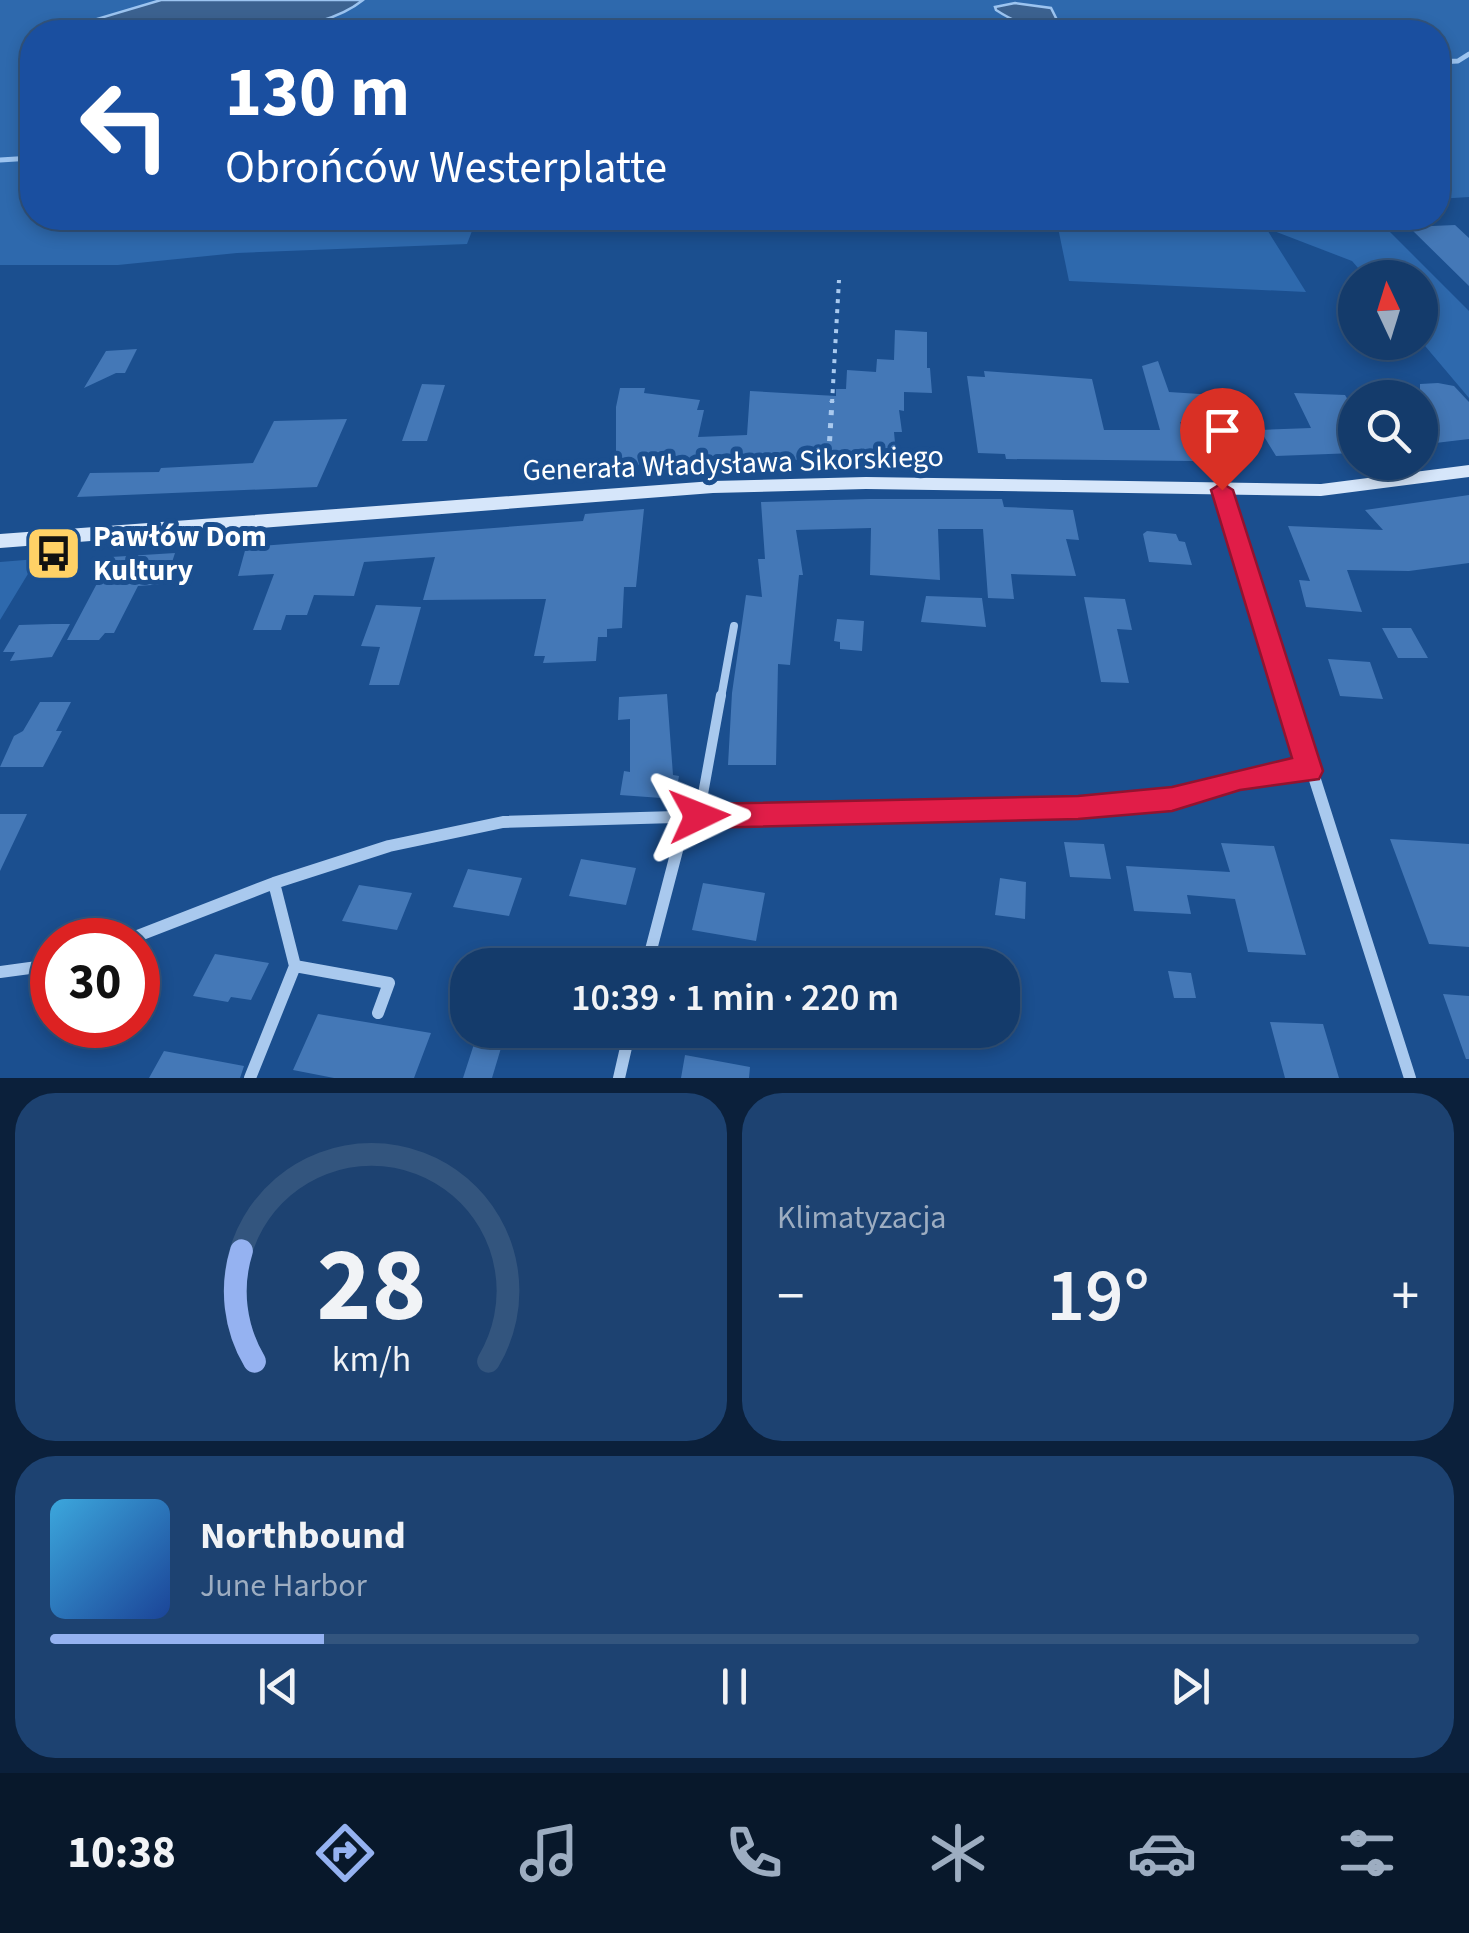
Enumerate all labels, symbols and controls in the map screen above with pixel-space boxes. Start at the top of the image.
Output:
text: 130 m [225,43,410,143]
icon: left [60,60,190,190]
text: Obrońców Westerplatte [225,136,667,200]
north arrow [1338,260,1438,360]
map controls [1338,260,1438,480]
button: search [1338,380,1438,480]
pin [1180,388,1265,491]
icon: arrive [1195,403,1250,458]
street label: Generała Władysława Sikorskiego [522,435,944,492]
place label: Pawłów Dom Kultury [93,515,267,592]
bus stop icon: Pawłów Dom Kultury [24,523,84,583]
position arrow [647,764,751,868]
speed limit sign: 30 [30,918,160,1048]
text: 10:39 · 1 min · 220 m [571,971,899,1025]
text: Klimatyzacja [777,1195,946,1241]
text: 28 [316,1213,426,1361]
text: 19° [1046,1243,1150,1350]
text: − [777,1258,804,1336]
text: + [1392,1258,1419,1336]
text: km/h [331,1334,411,1385]
text: Northbound [200,1509,406,1563]
text: June Harbor [200,1563,367,1609]
icon: previous [251,1659,306,1714]
icon: pause [707,1659,762,1714]
icon: next [1163,1659,1218,1714]
icon: directions [310,1818,380,1888]
icon: music [514,1818,584,1888]
icon: phone [719,1818,789,1888]
icon: climate [923,1818,993,1888]
icon: car [1127,1818,1197,1888]
icon: filters [1332,1818,1402,1888]
text: 10:38 [67,1821,176,1885]

